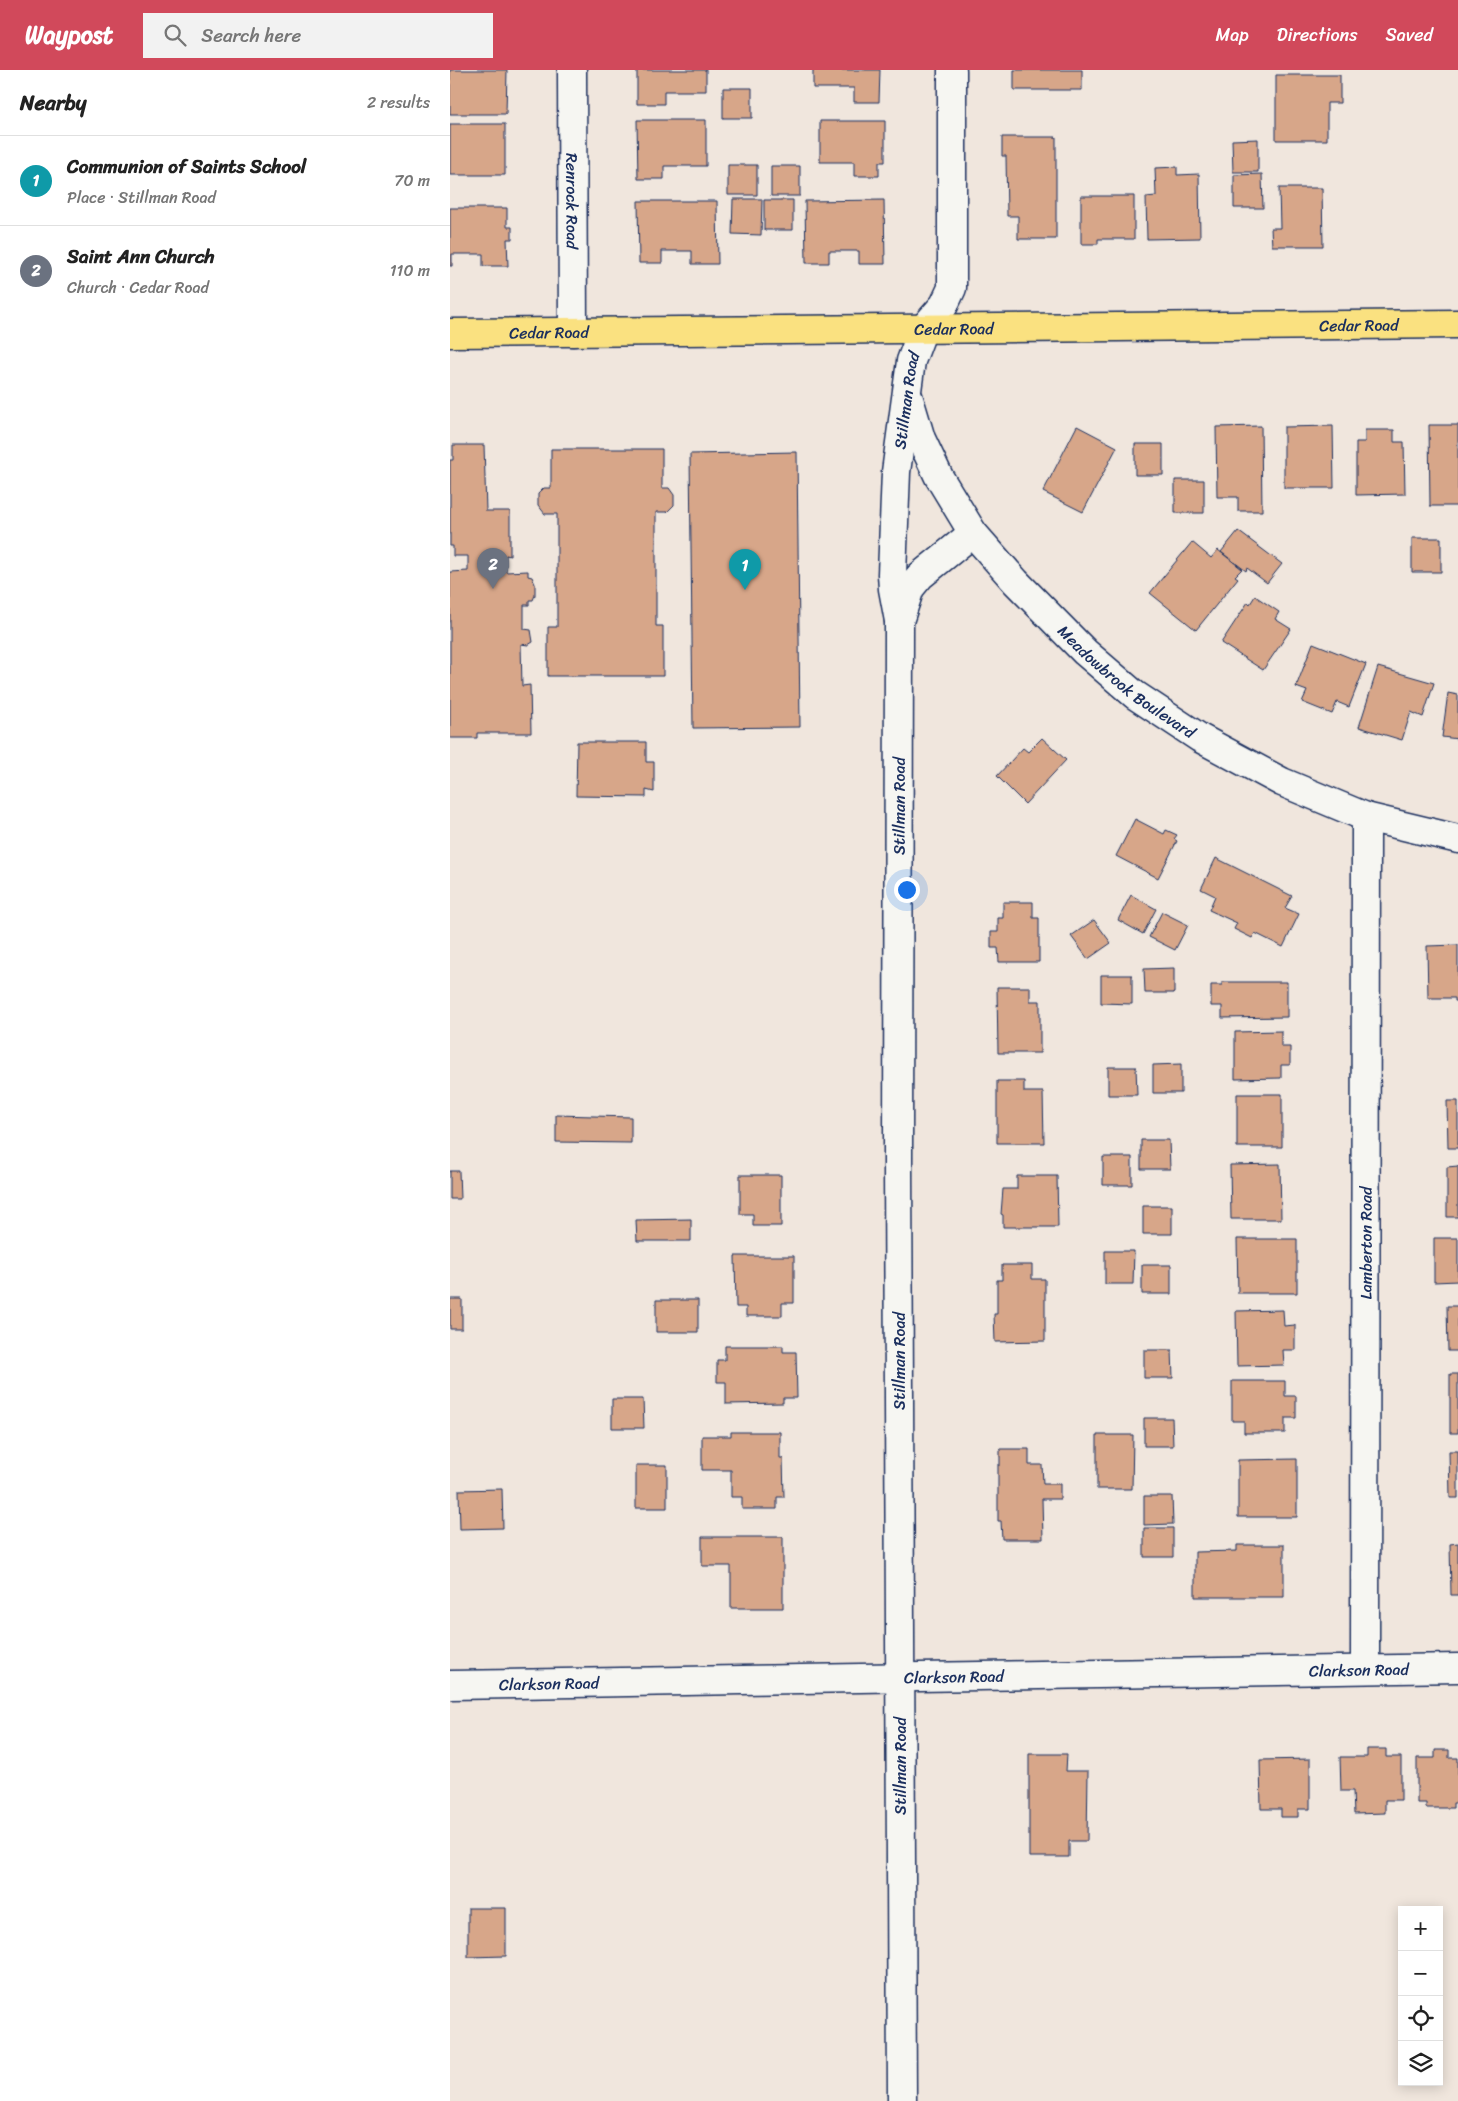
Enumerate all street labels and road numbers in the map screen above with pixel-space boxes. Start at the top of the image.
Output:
street label: Renrock Road [557,153,587,251]
street label: Cedar Road [1319,311,1400,340]
street label: Cedar Road [914,314,995,344]
street label: Cedar Road [509,318,590,347]
street label: Stillman Road [885,346,929,451]
street label: Meadowbrook Boulevard [1050,618,1203,747]
street label: Stillman Road [885,755,914,855]
street label: Lamberton Road [1351,1185,1381,1300]
street label: Stillman Road [885,1311,914,1410]
street label: Clarkson Road [1309,1655,1411,1686]
street label: Clarkson Road [904,1662,1006,1692]
street label: Clarkson Road [499,1668,601,1699]
street label: Stillman Road [886,1716,915,1815]

